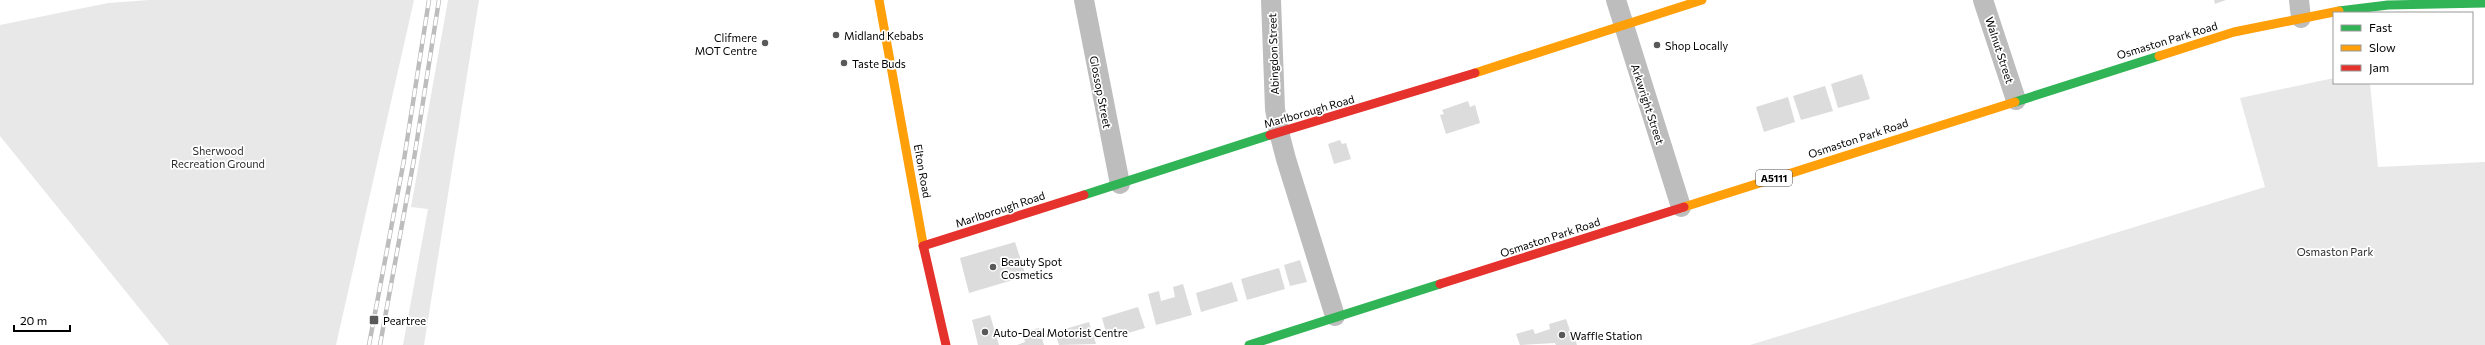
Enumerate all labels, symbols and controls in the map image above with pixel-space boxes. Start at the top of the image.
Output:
legend [2333,12,2473,84]
street label: Abingdon Street [1265,13,1281,95]
street label: Walnut Street [1983,15,2017,85]
street label: Osmaston Park Road [2115,19,2219,61]
text: Fast [2369,20,2392,34]
place label: Midland Kebabs [844,29,923,42]
marker: Midland Kebabs [831,30,841,40]
place label: Clifmere MOT Centre [695,31,757,57]
marker: Clifmere MOT Centre [760,38,770,48]
place label: Shop Locally [1665,39,1729,52]
marker: Shop Locally [1652,40,1662,50]
text: Slow [2369,40,2396,54]
street label: Glossop Street [1088,55,1114,130]
place label: Taste Buds [852,57,906,70]
marker: Taste Buds [839,58,849,68]
text: Jam [2369,60,2389,75]
street label: Arkwright Street [1629,62,1667,146]
street label: Marlborough Road [1262,92,1356,130]
street label: Osmaston Park Road [1806,116,1910,160]
street label: Elton Road [912,143,934,199]
park label: Sherwood Recreation Ground [171,144,265,170]
road number: A5111 [1756,170,1792,186]
street label: Marlborough Road [954,188,1046,230]
street label: Osmaston Park Road [1498,215,1602,259]
park label: Osmaston Park [2297,245,2373,258]
place label: Beauty Spot Cosmetics [1001,255,1063,281]
marker: Beauty Spot Cosmetics [988,262,998,272]
scale bar [14,307,70,333]
text: 20 m [20,313,47,327]
marker: Peartree [368,314,380,326]
place label: Peartree [383,314,426,327]
place label: Auto-Deal Motorist Centre [993,326,1128,339]
marker: Auto-Deal Motorist Centre [980,327,990,337]
place label: Waffle Station [1570,329,1642,342]
marker: Waffle Station [1557,330,1567,340]

